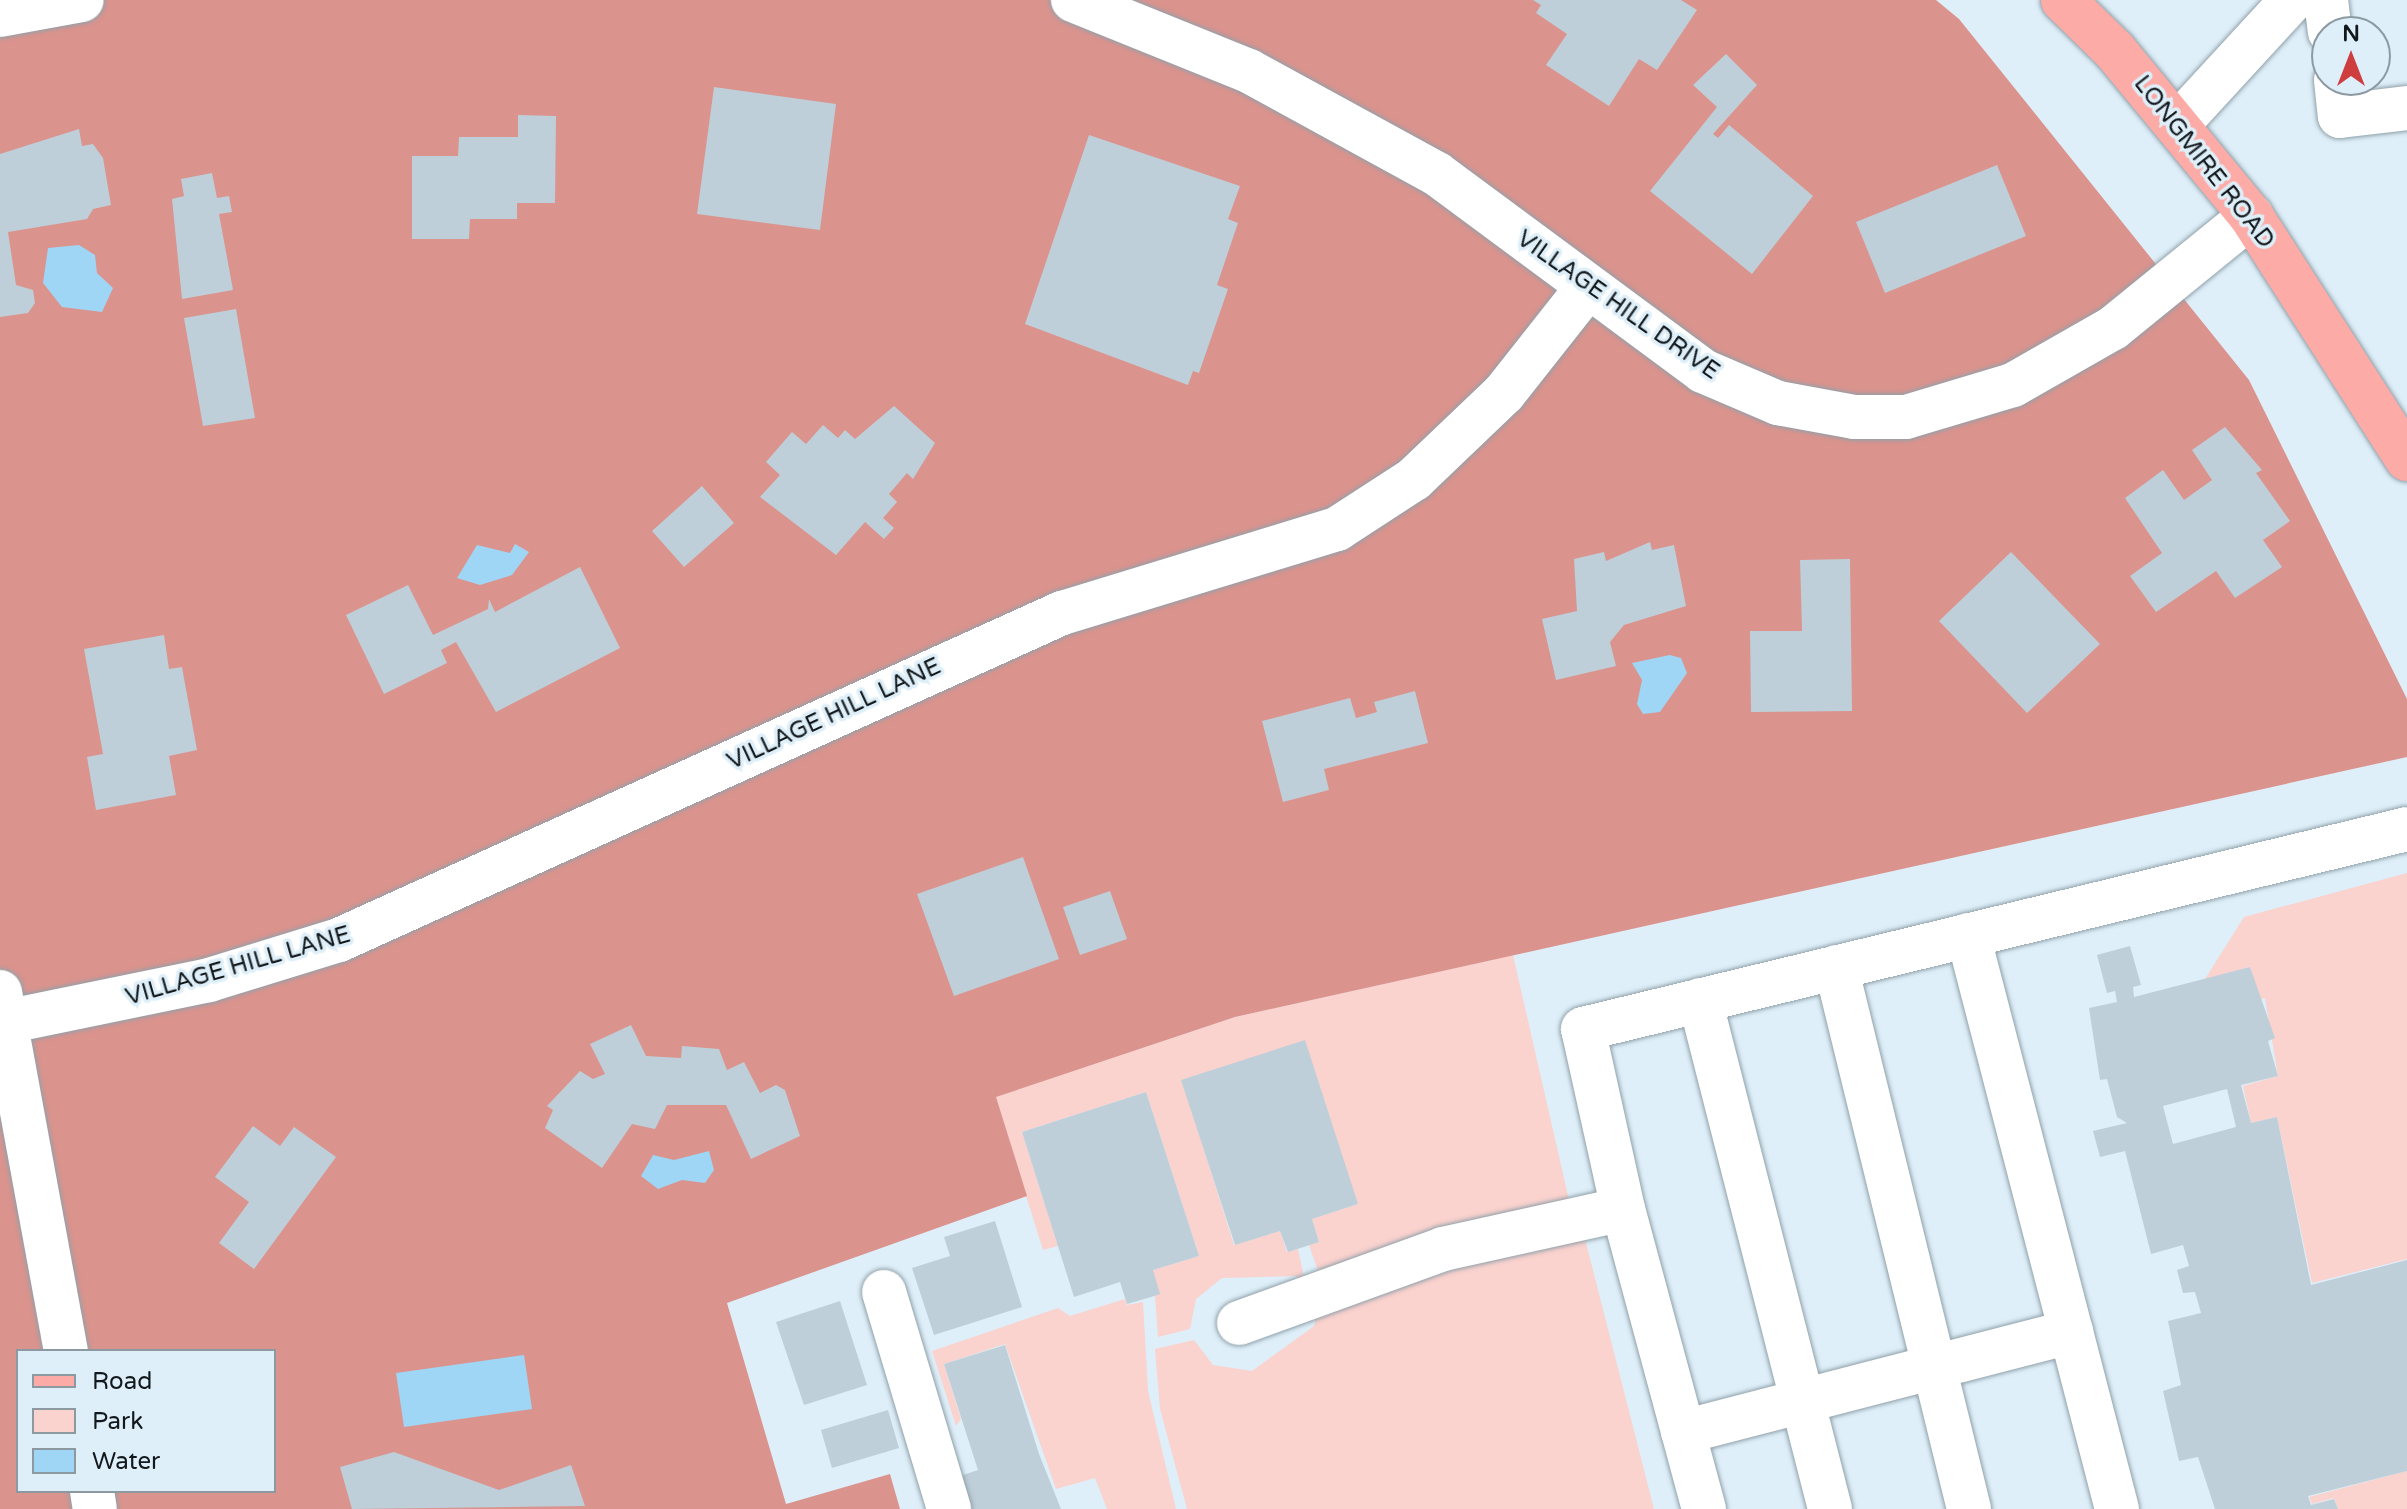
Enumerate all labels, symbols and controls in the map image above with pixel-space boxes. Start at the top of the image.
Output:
north arrow [2311,16,2391,96]
text: N [2342,21,2360,47]
street label: LONGMIRE ROAD [2128,70,2280,254]
street label: VILLAGE HILL DRIVE [1511,224,1725,386]
street label: VILLAGE HILL LANE [722,652,946,776]
street label: VILLAGE HILL LANE [122,920,354,1012]
legend [16,1349,276,1493]
text: Road [92,1367,152,1396]
text: Park [92,1407,143,1436]
text: Water [92,1447,160,1476]

